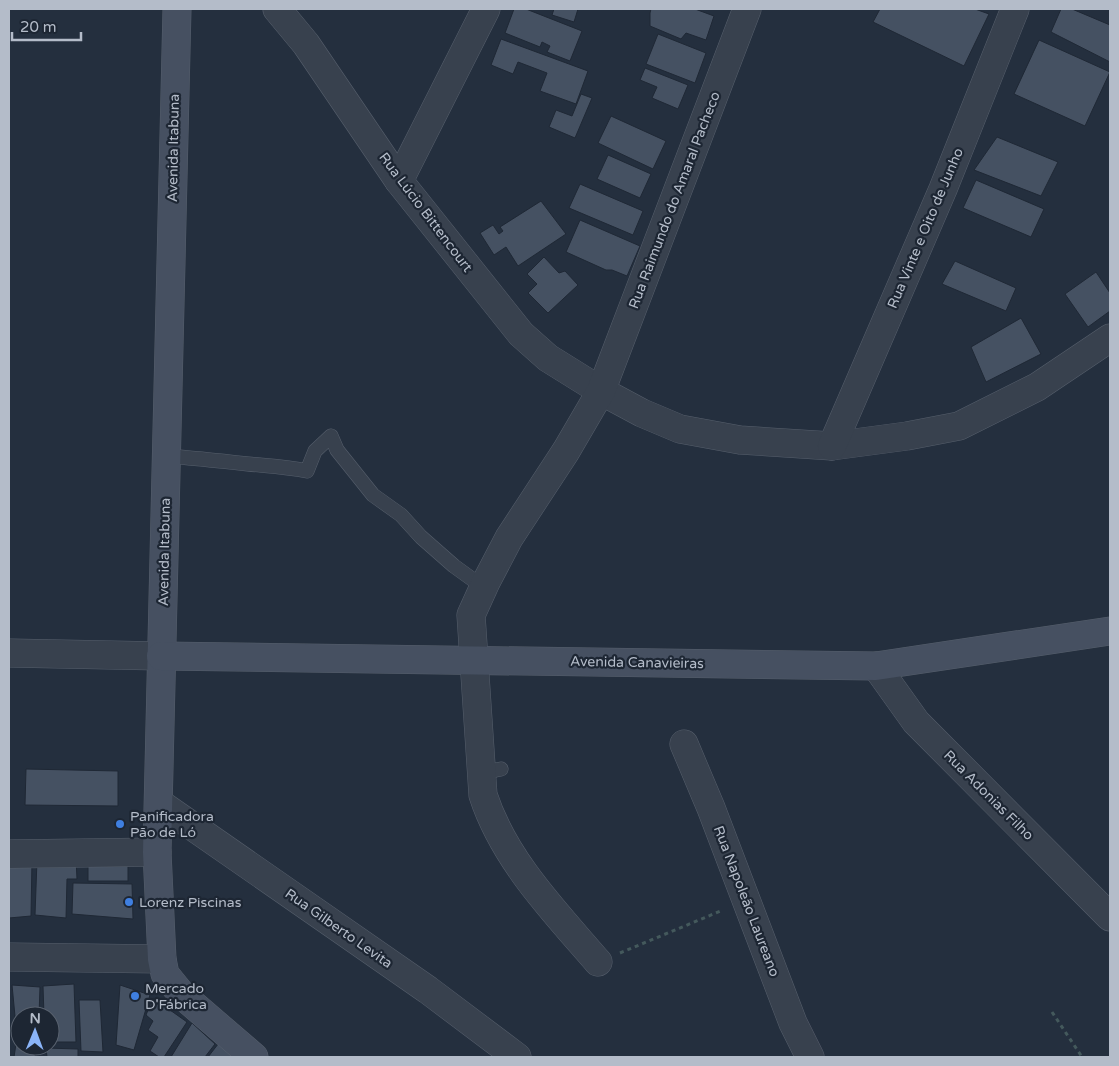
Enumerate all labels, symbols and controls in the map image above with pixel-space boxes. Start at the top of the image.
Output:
scale bar [12,10,81,42]
text: 20 m [20,18,57,36]
street label: Rua Raimundo do Amaral Pacheco [625,89,724,311]
street label: Avenida Itabuna [164,94,183,202]
street label: Rua Vinte e Oito de Junho [884,145,967,311]
street label: Rua Lúcio Bittencourt [375,149,476,276]
street label: Avenida Itabuna [155,498,174,606]
street label: Avenida Canavieiras [570,653,704,672]
street label: Rua Adonias Filho [940,747,1037,844]
place label: Panificadora Pão de Ló [130,808,214,841]
marker: Panificadora Pão de Ló [114,818,126,830]
street label: Rua Napoleão Laureano [710,823,783,979]
street label: Rua Gilberto Levita [282,885,396,972]
place label: Lorenz Piscinas [139,894,242,911]
marker: Lorenz Piscinas [123,896,135,908]
place label: Mercado D'Fábrica [145,980,207,1013]
marker: Mercado D'Fábrica [129,990,141,1002]
north arrow [10,1006,60,1056]
text: N [29,1010,41,1027]

